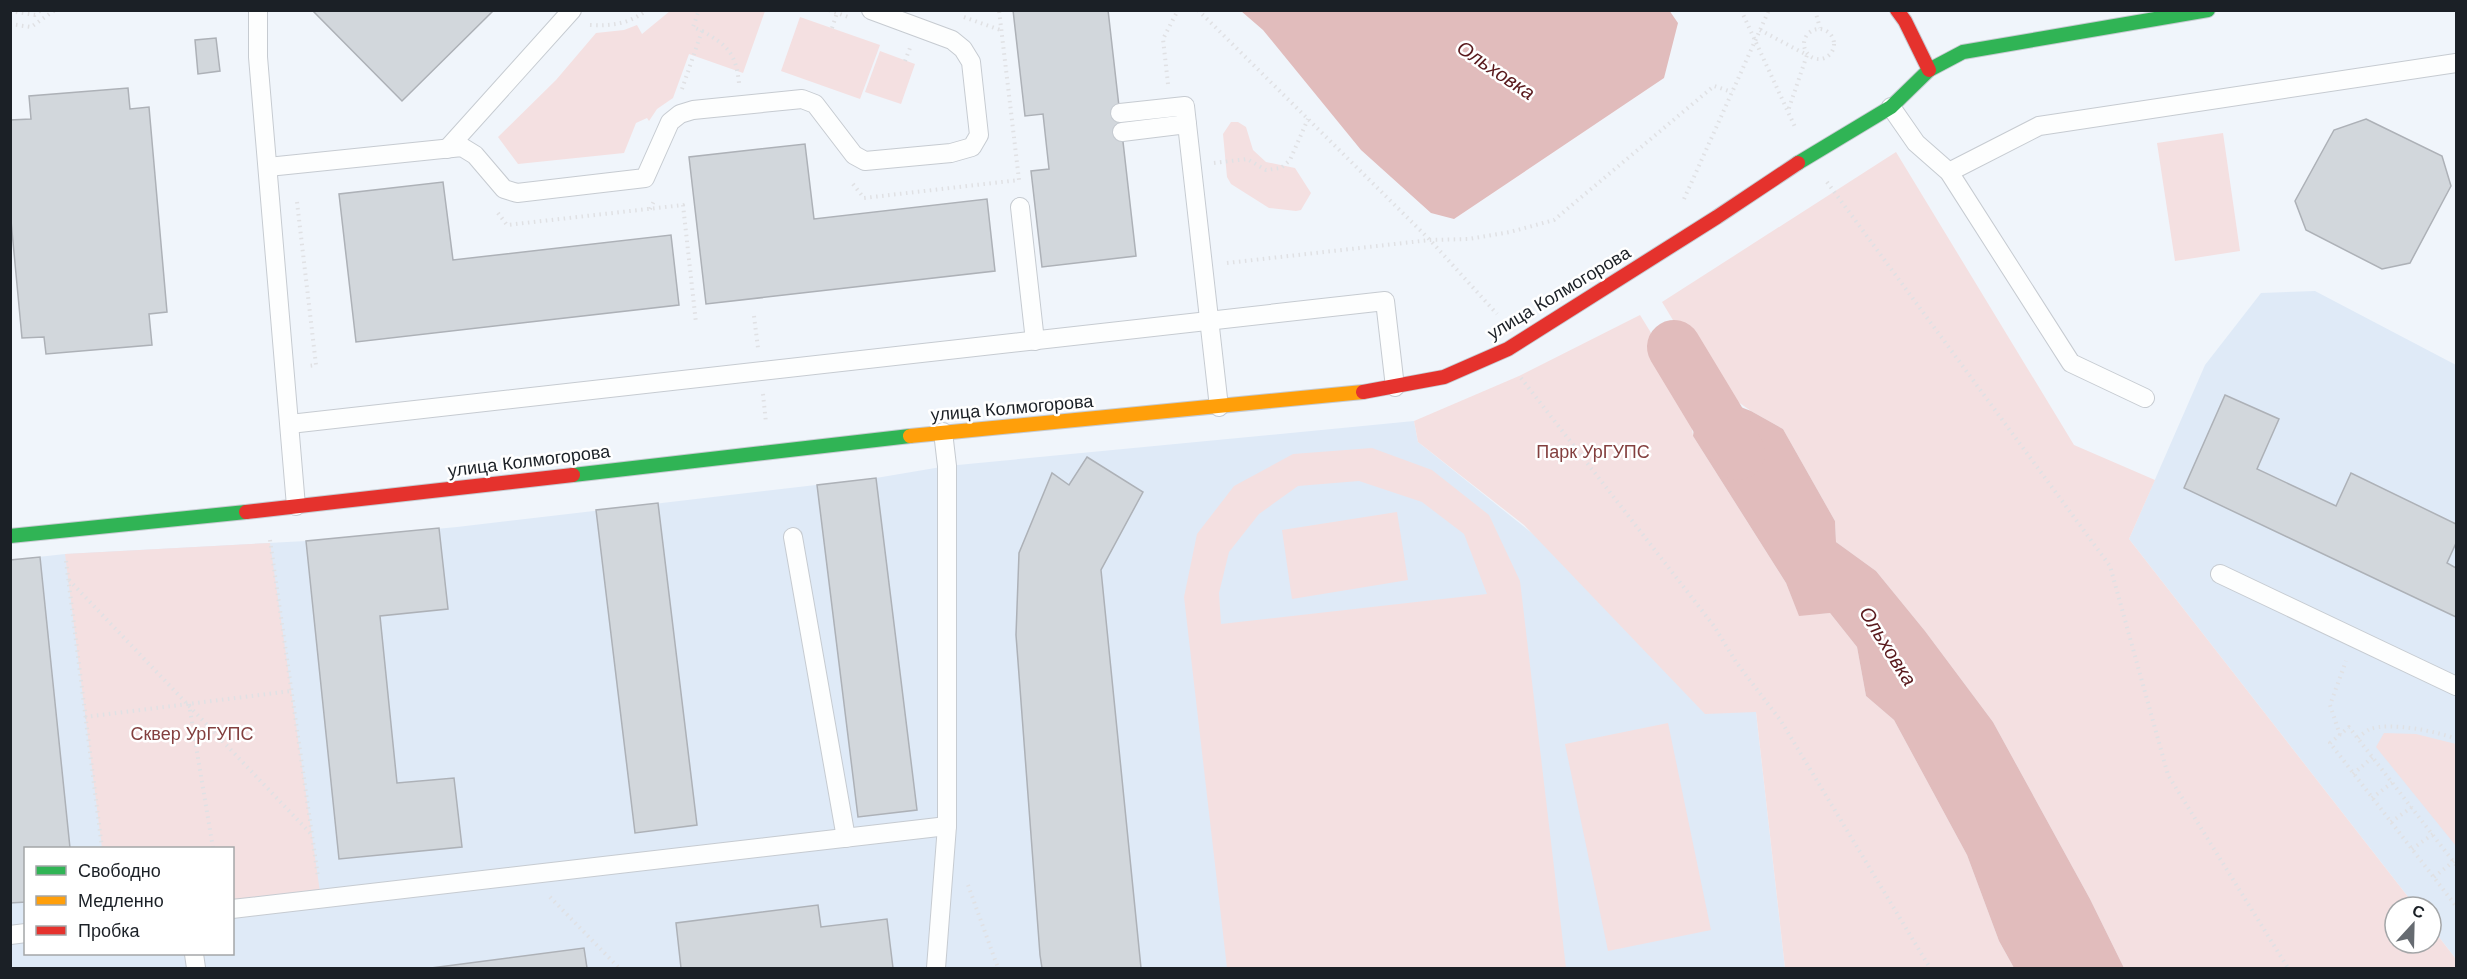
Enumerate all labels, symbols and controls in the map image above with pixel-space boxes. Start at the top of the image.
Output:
water label: Ольховка [1453,36,1539,104]
street label: улица Колмогорова [1484,242,1635,344]
street label: улица Колмогорова [930,391,1095,425]
street label: улица Колмогорова [447,441,612,481]
park label: Парк УрГУПС [1536,442,1650,462]
water label: Ольховка [1855,602,1921,690]
park label: Сквер УрГУПС [130,724,254,744]
legend [24,847,234,955]
text: Свободно [78,861,161,881]
text: Медленно [78,891,164,911]
north arrow [2383,895,2443,955]
text: С [2410,902,2427,922]
text: Пробка [78,921,141,941]

